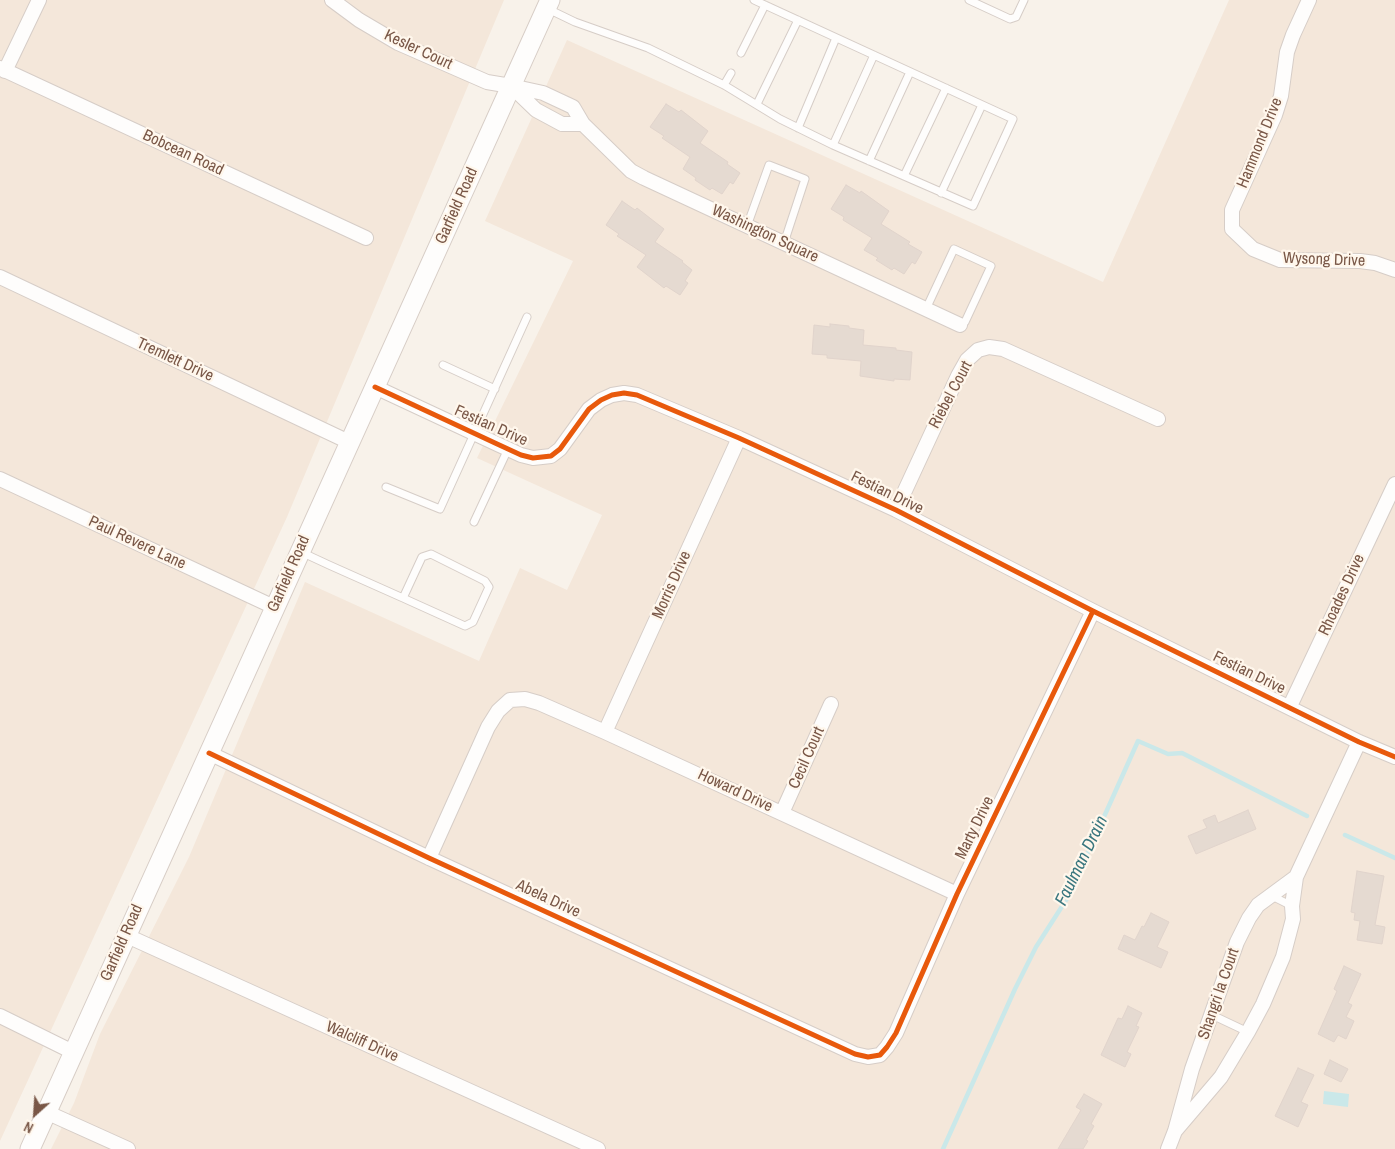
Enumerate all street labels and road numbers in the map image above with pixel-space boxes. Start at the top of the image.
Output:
street label: Kesler Court [381,26,455,74]
street label: Hammond Drive [1233,95,1287,191]
street label: Bobcean Road [140,126,226,180]
street label: Garfield Road [432,165,482,247]
street label: Washington Square [709,201,821,267]
street label: Wysong Drive [1283,249,1365,271]
street label: Tremlett Drive [134,334,216,386]
street label: Riebel Court [925,358,977,432]
street label: Festian Drive [451,401,531,451]
street label: Festian Drive [848,467,926,519]
street label: Paul Revere Lane [85,512,189,574]
street label: Garfield Road [264,533,314,615]
street label: Morris Drive [649,548,695,622]
street label: Rhoades Drive [1315,551,1369,639]
street label: Festian Drive [1210,647,1288,699]
street label: Cecil Court [785,724,829,792]
street label: Howard Drive [695,765,775,817]
street label: Marty Drive [952,793,998,863]
street label: Abela Drive [513,876,583,922]
street label: Garfield Road [97,902,147,984]
street label: Shangri la Court [1194,946,1244,1042]
street label: Walcliff Drive [323,1018,401,1066]

